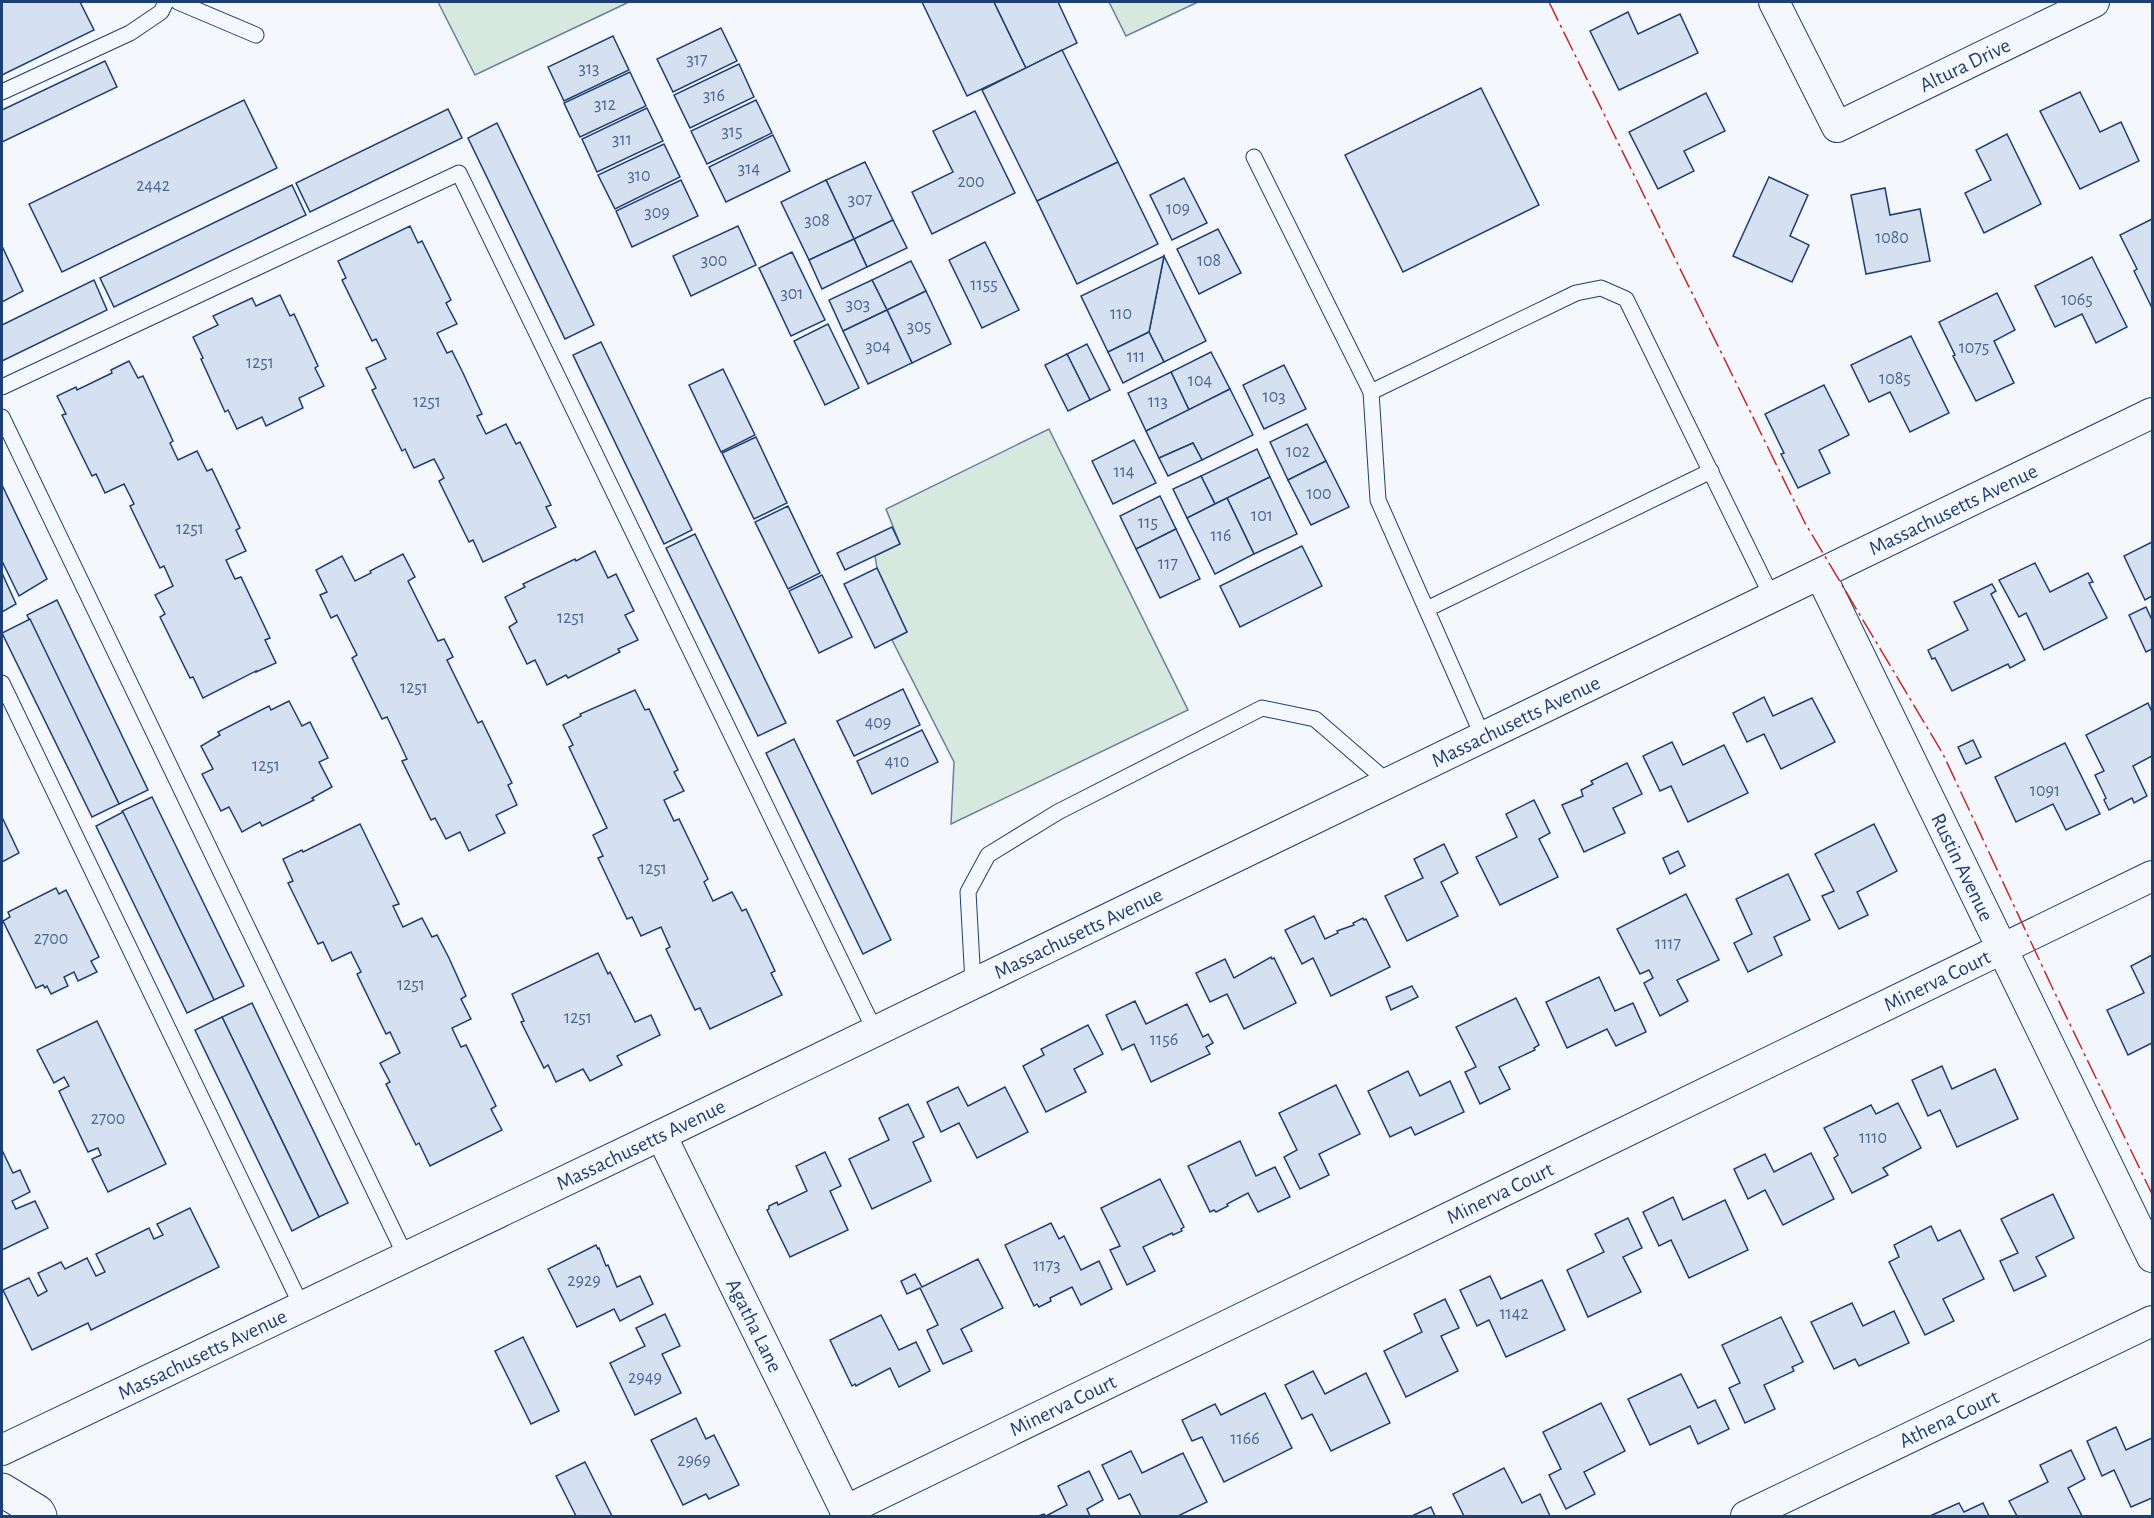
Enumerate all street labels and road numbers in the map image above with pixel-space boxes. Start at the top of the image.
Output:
street label: Altura Drive [1916,34,2013,96]
street label: Massachusetts Avenue [1865,460,2041,559]
street label: Massachusetts Avenue [1428,672,1603,771]
street label: Rustin Avenue [1927,810,1998,924]
street label: Massachusetts Avenue [991,883,1166,983]
street label: Minerva Court [1880,946,1994,1015]
street label: Massachusetts Avenue [553,1095,728,1194]
street label: Minerva Court [1443,1158,1557,1228]
street label: Agatha Lane [723,1275,786,1375]
street label: Massachusetts Avenue [115,1305,290,1404]
street label: Minerva Court [1006,1370,1120,1440]
street label: Athena Court [1896,1386,2002,1451]

